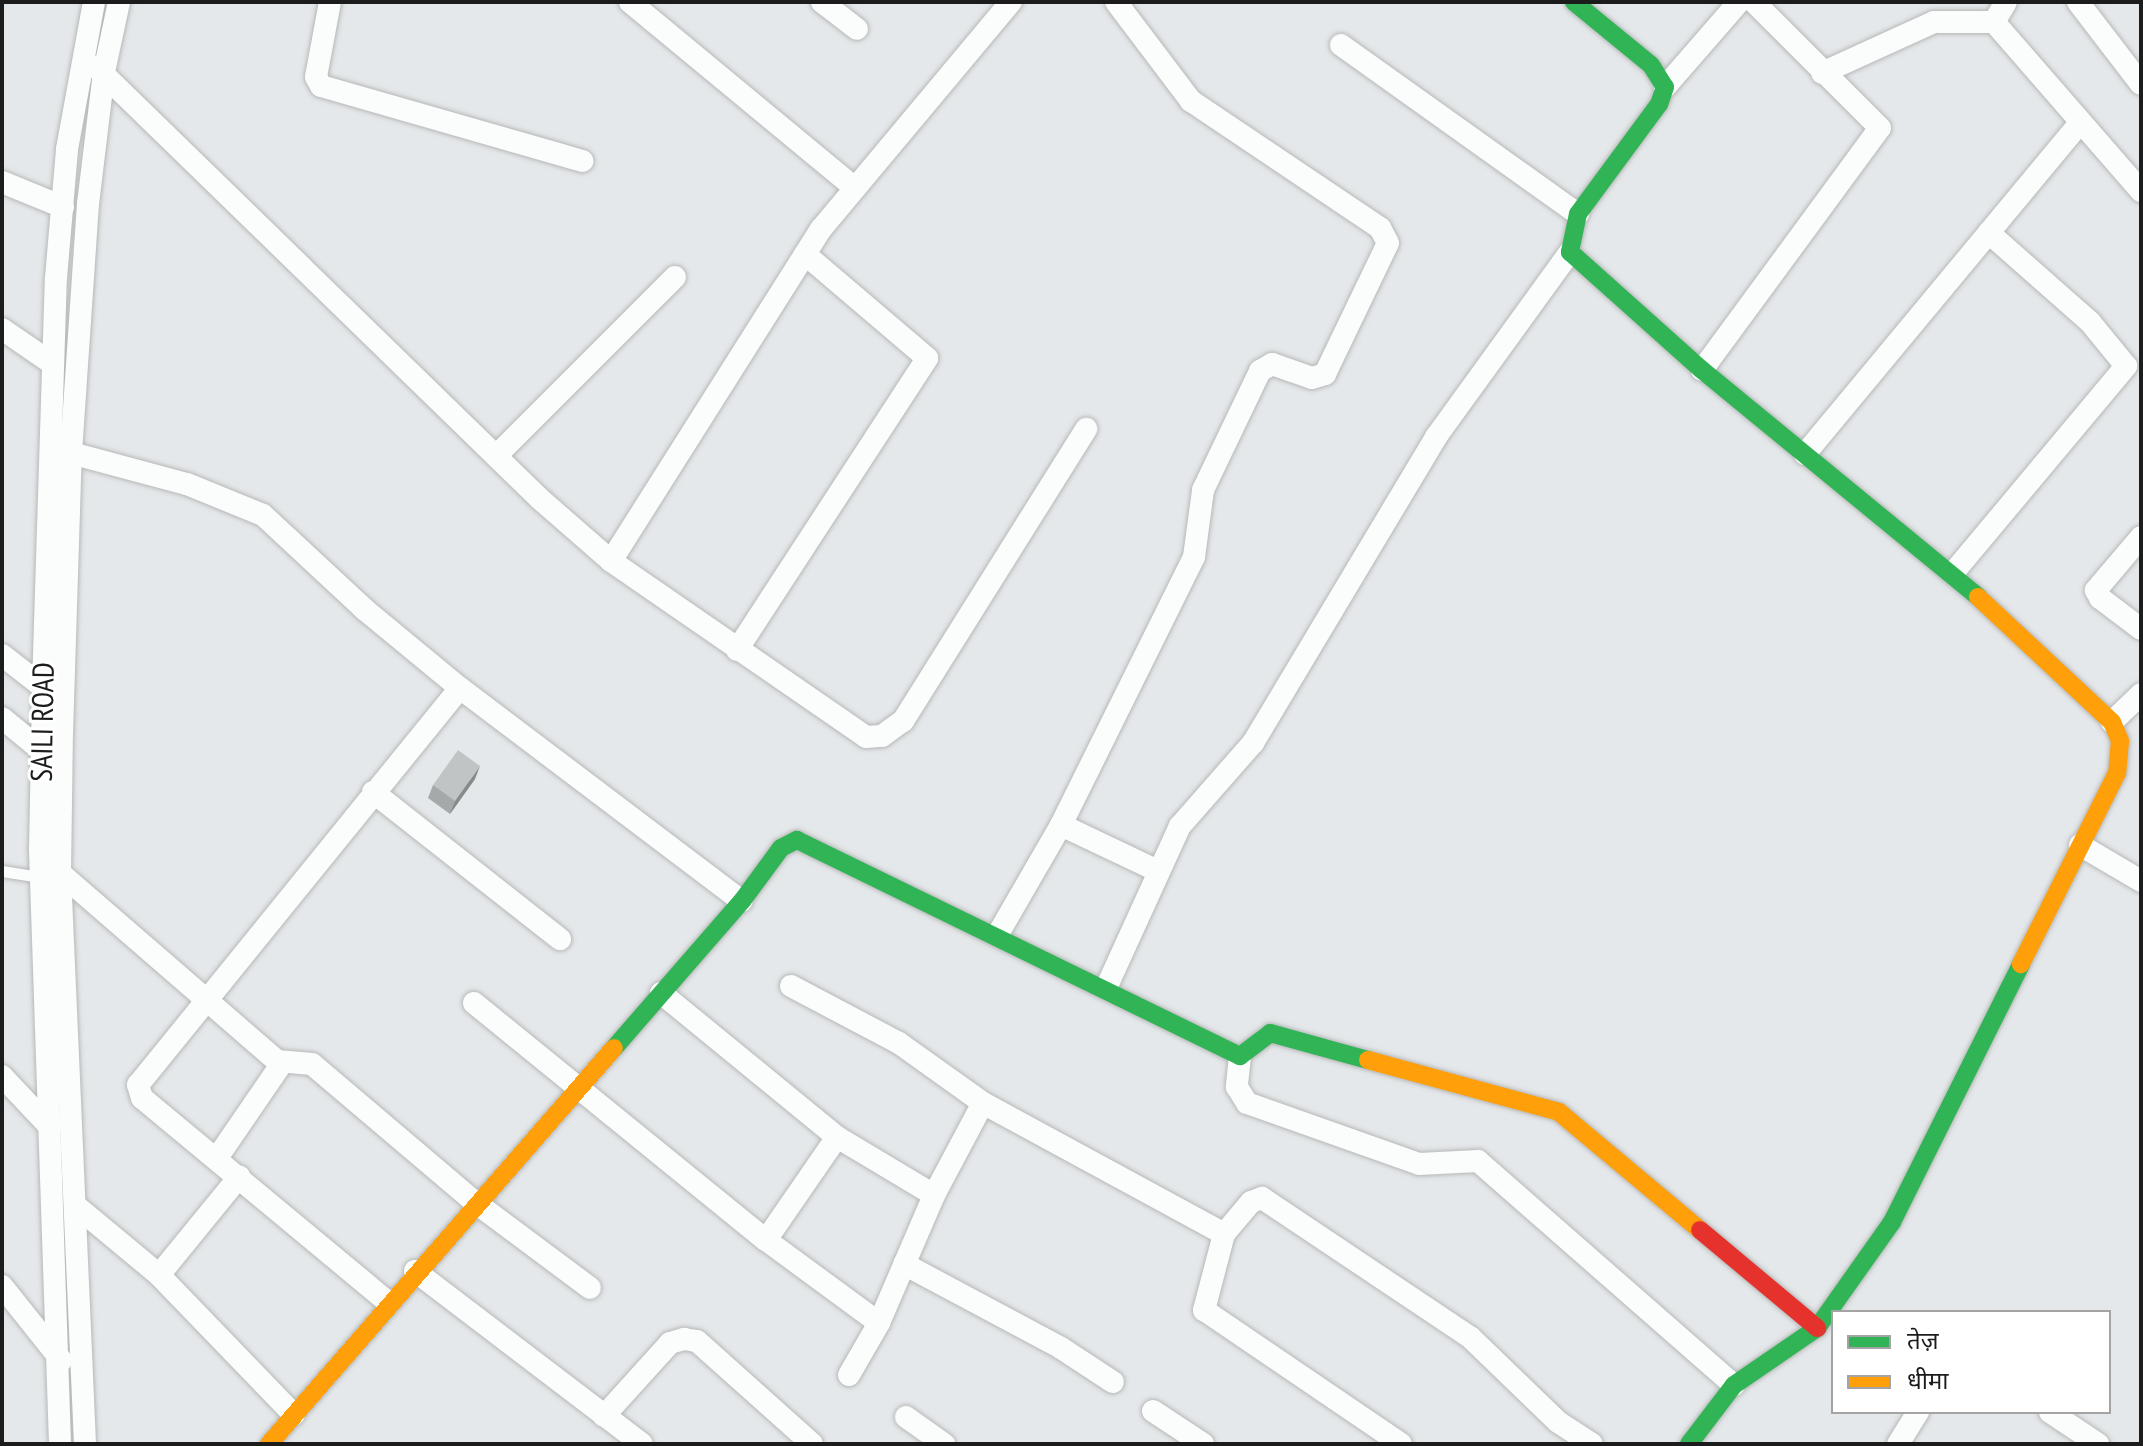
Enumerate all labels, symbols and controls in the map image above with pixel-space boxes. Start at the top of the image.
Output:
street label: SAILI ROAD [23,662,61,782]
legend [1831,1310,2111,1414]
text: तेज़ [1907,1325,1939,1356]
text: धीमा [1907,1365,1949,1396]

